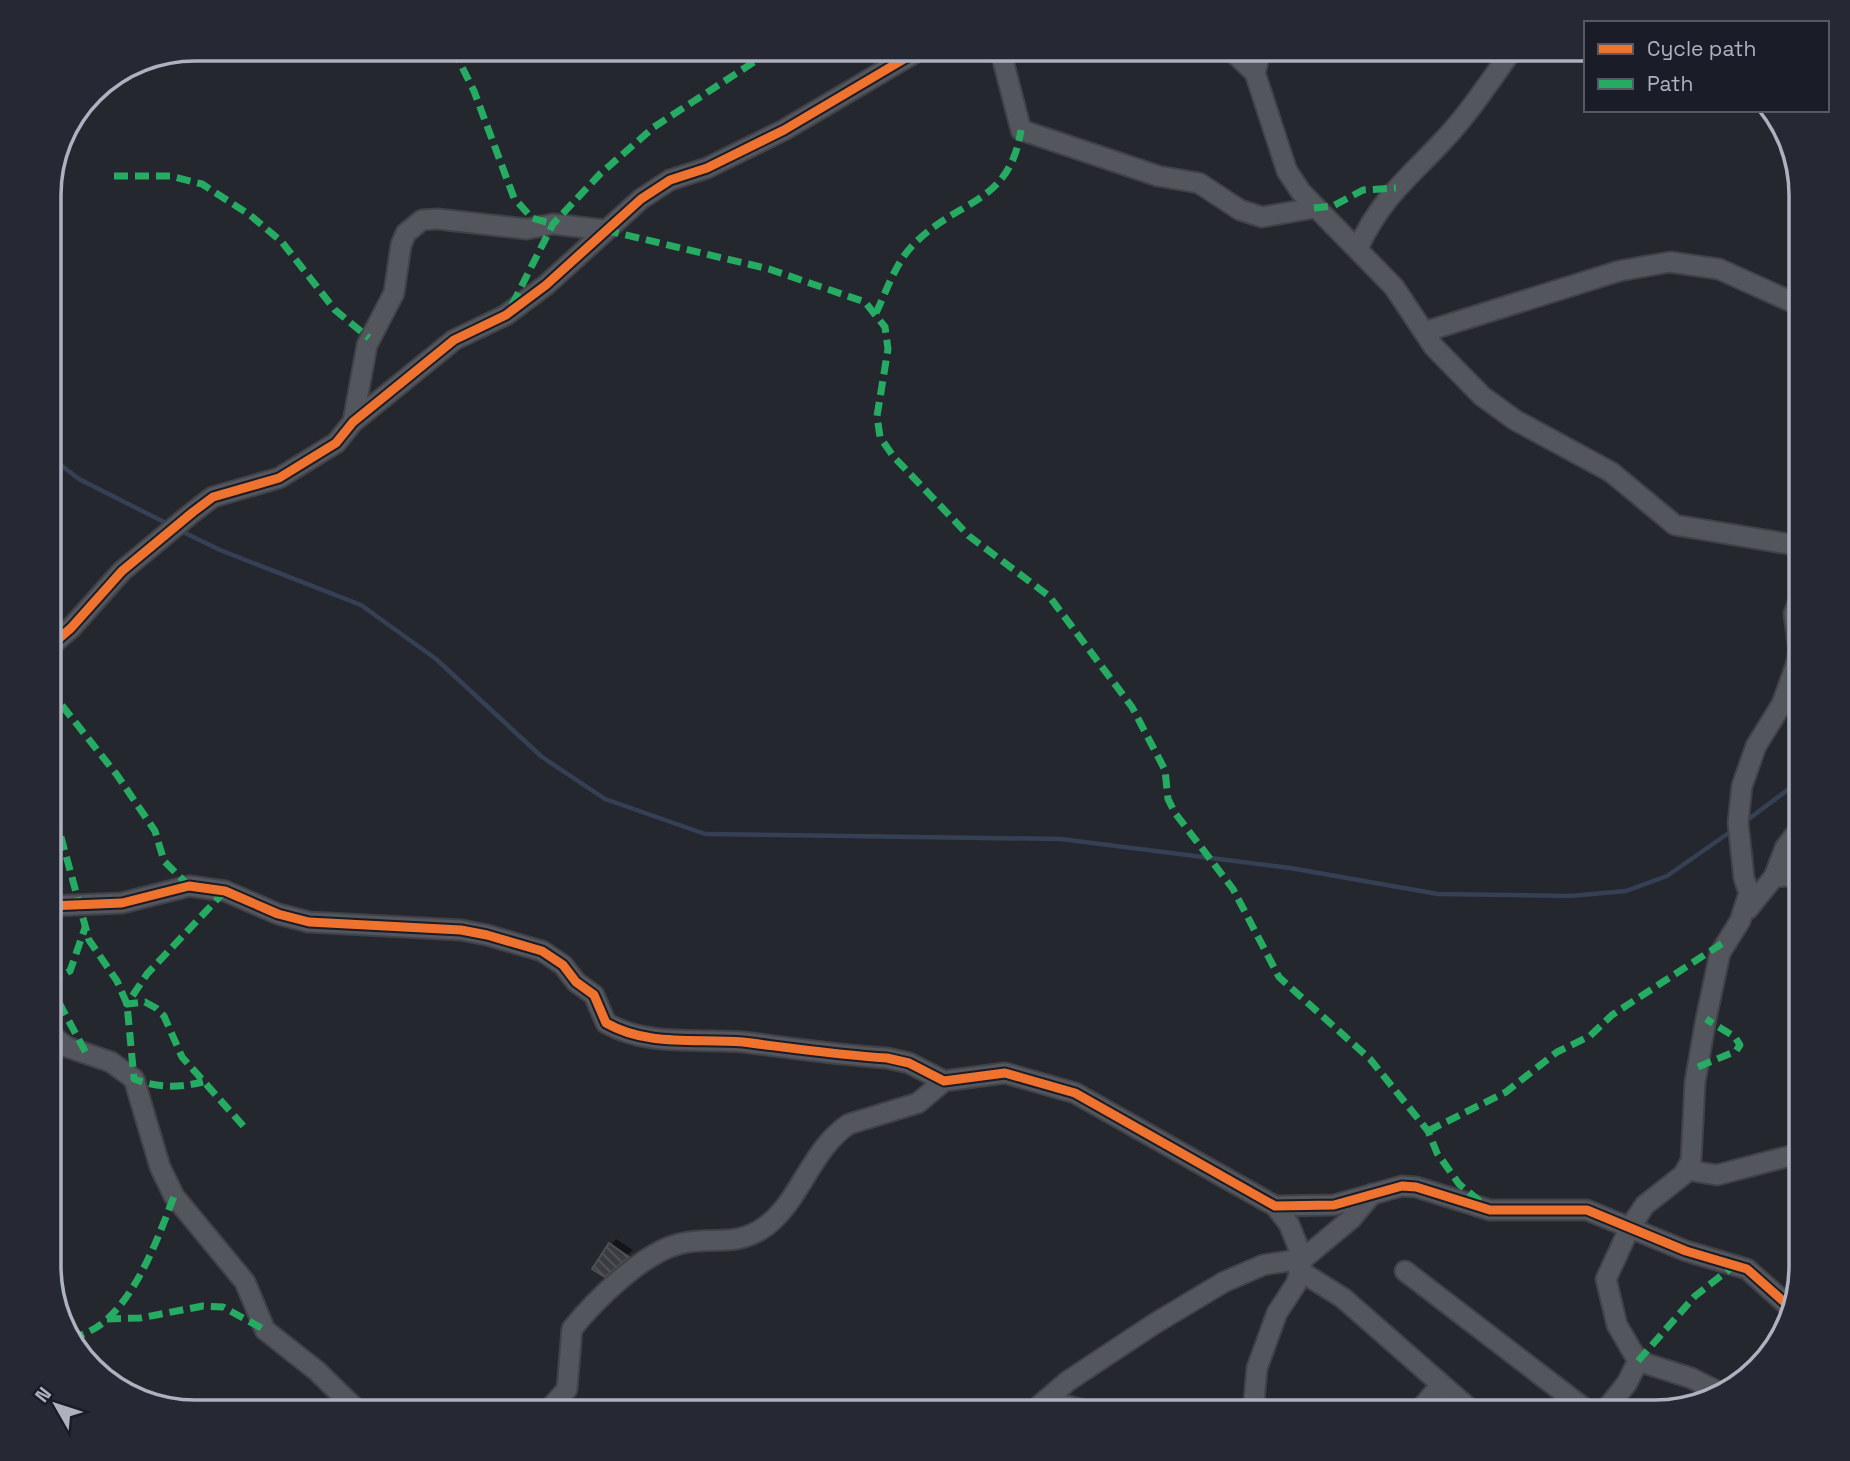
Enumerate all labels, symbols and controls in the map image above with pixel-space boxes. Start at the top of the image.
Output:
legend [1584,21,1829,112]
text: Cycle path [1647,35,1756,62]
text: Path [1647,70,1693,97]
north arrow [21,1370,91,1440]
text: N [29,1382,57,1407]

